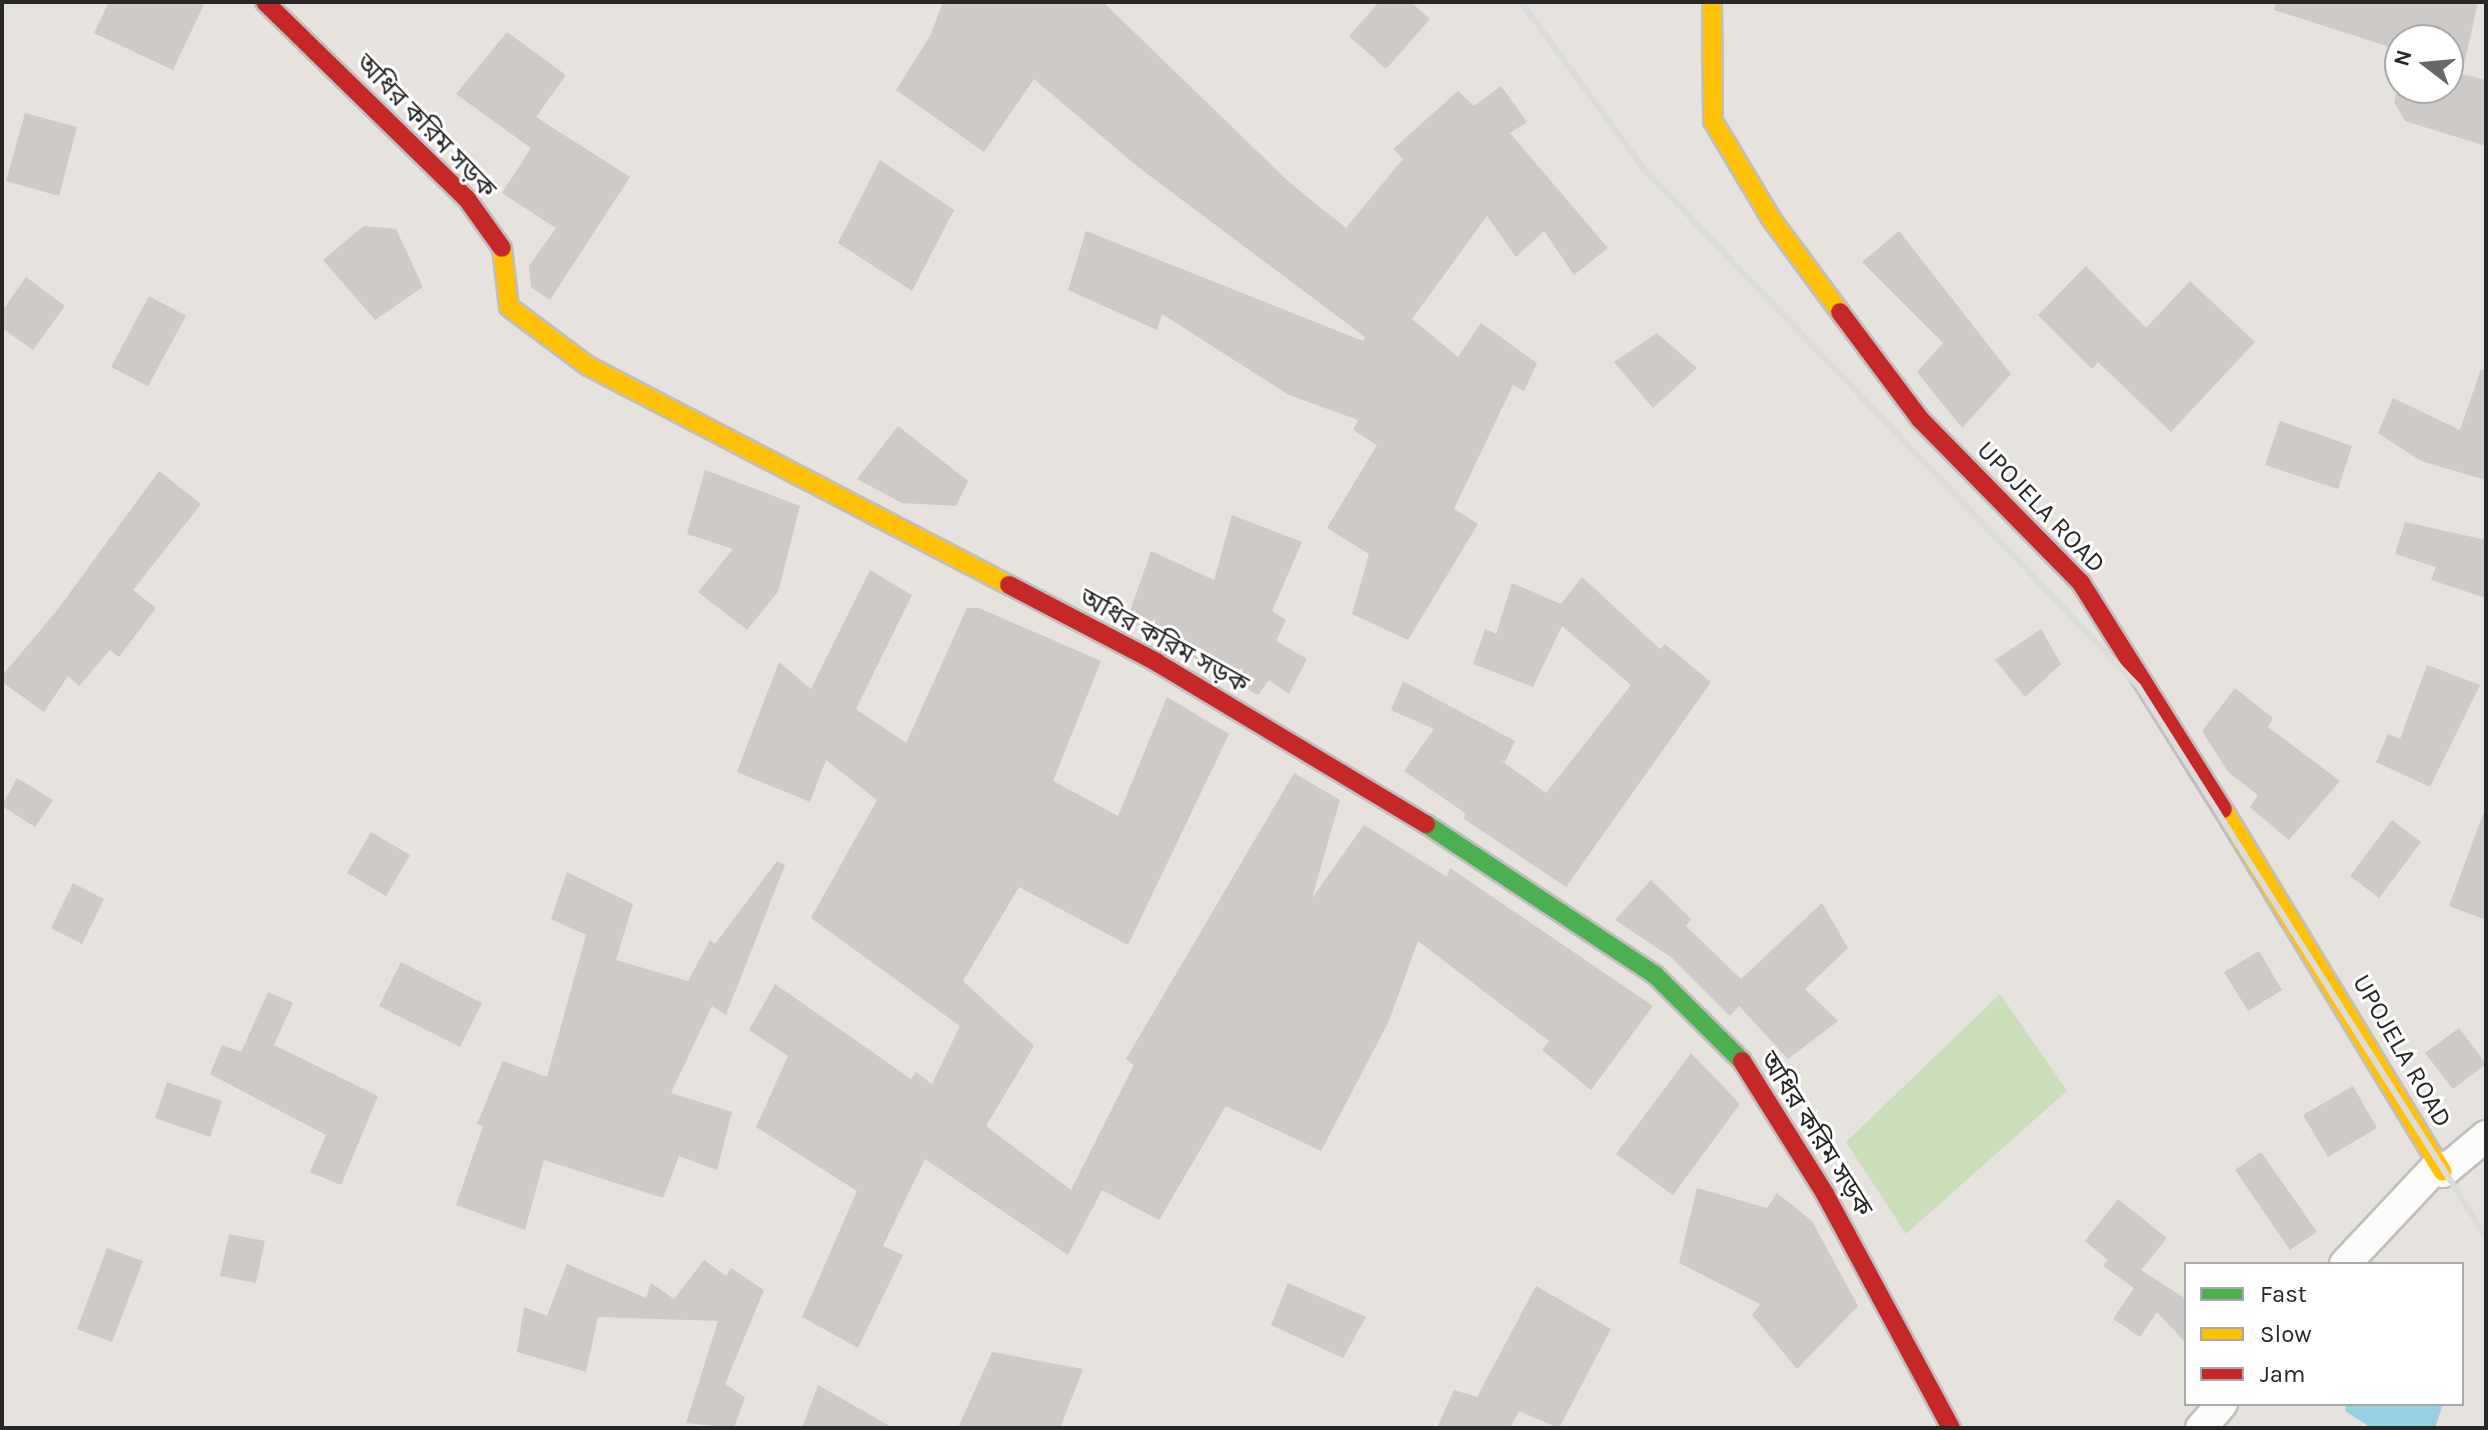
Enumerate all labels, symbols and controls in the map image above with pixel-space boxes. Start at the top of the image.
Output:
north arrow [2384,24,2464,104]
street label: অধির করিম সড়ক [349,47,503,205]
text: N [2388,47,2418,69]
street label: UPOJELA ROAD [1970,435,2112,579]
street label: অধির করিম সড়ক [1074,582,1254,700]
street label: UPOJELA ROAD [2346,969,2458,1133]
street label: অধির করিম সড়ক [1753,1046,1879,1222]
legend [2184,1262,2464,1406]
text: Fast [2260,1280,2307,1308]
text: Slow [2260,1320,2312,1348]
text: Jam [2260,1360,2305,1388]

